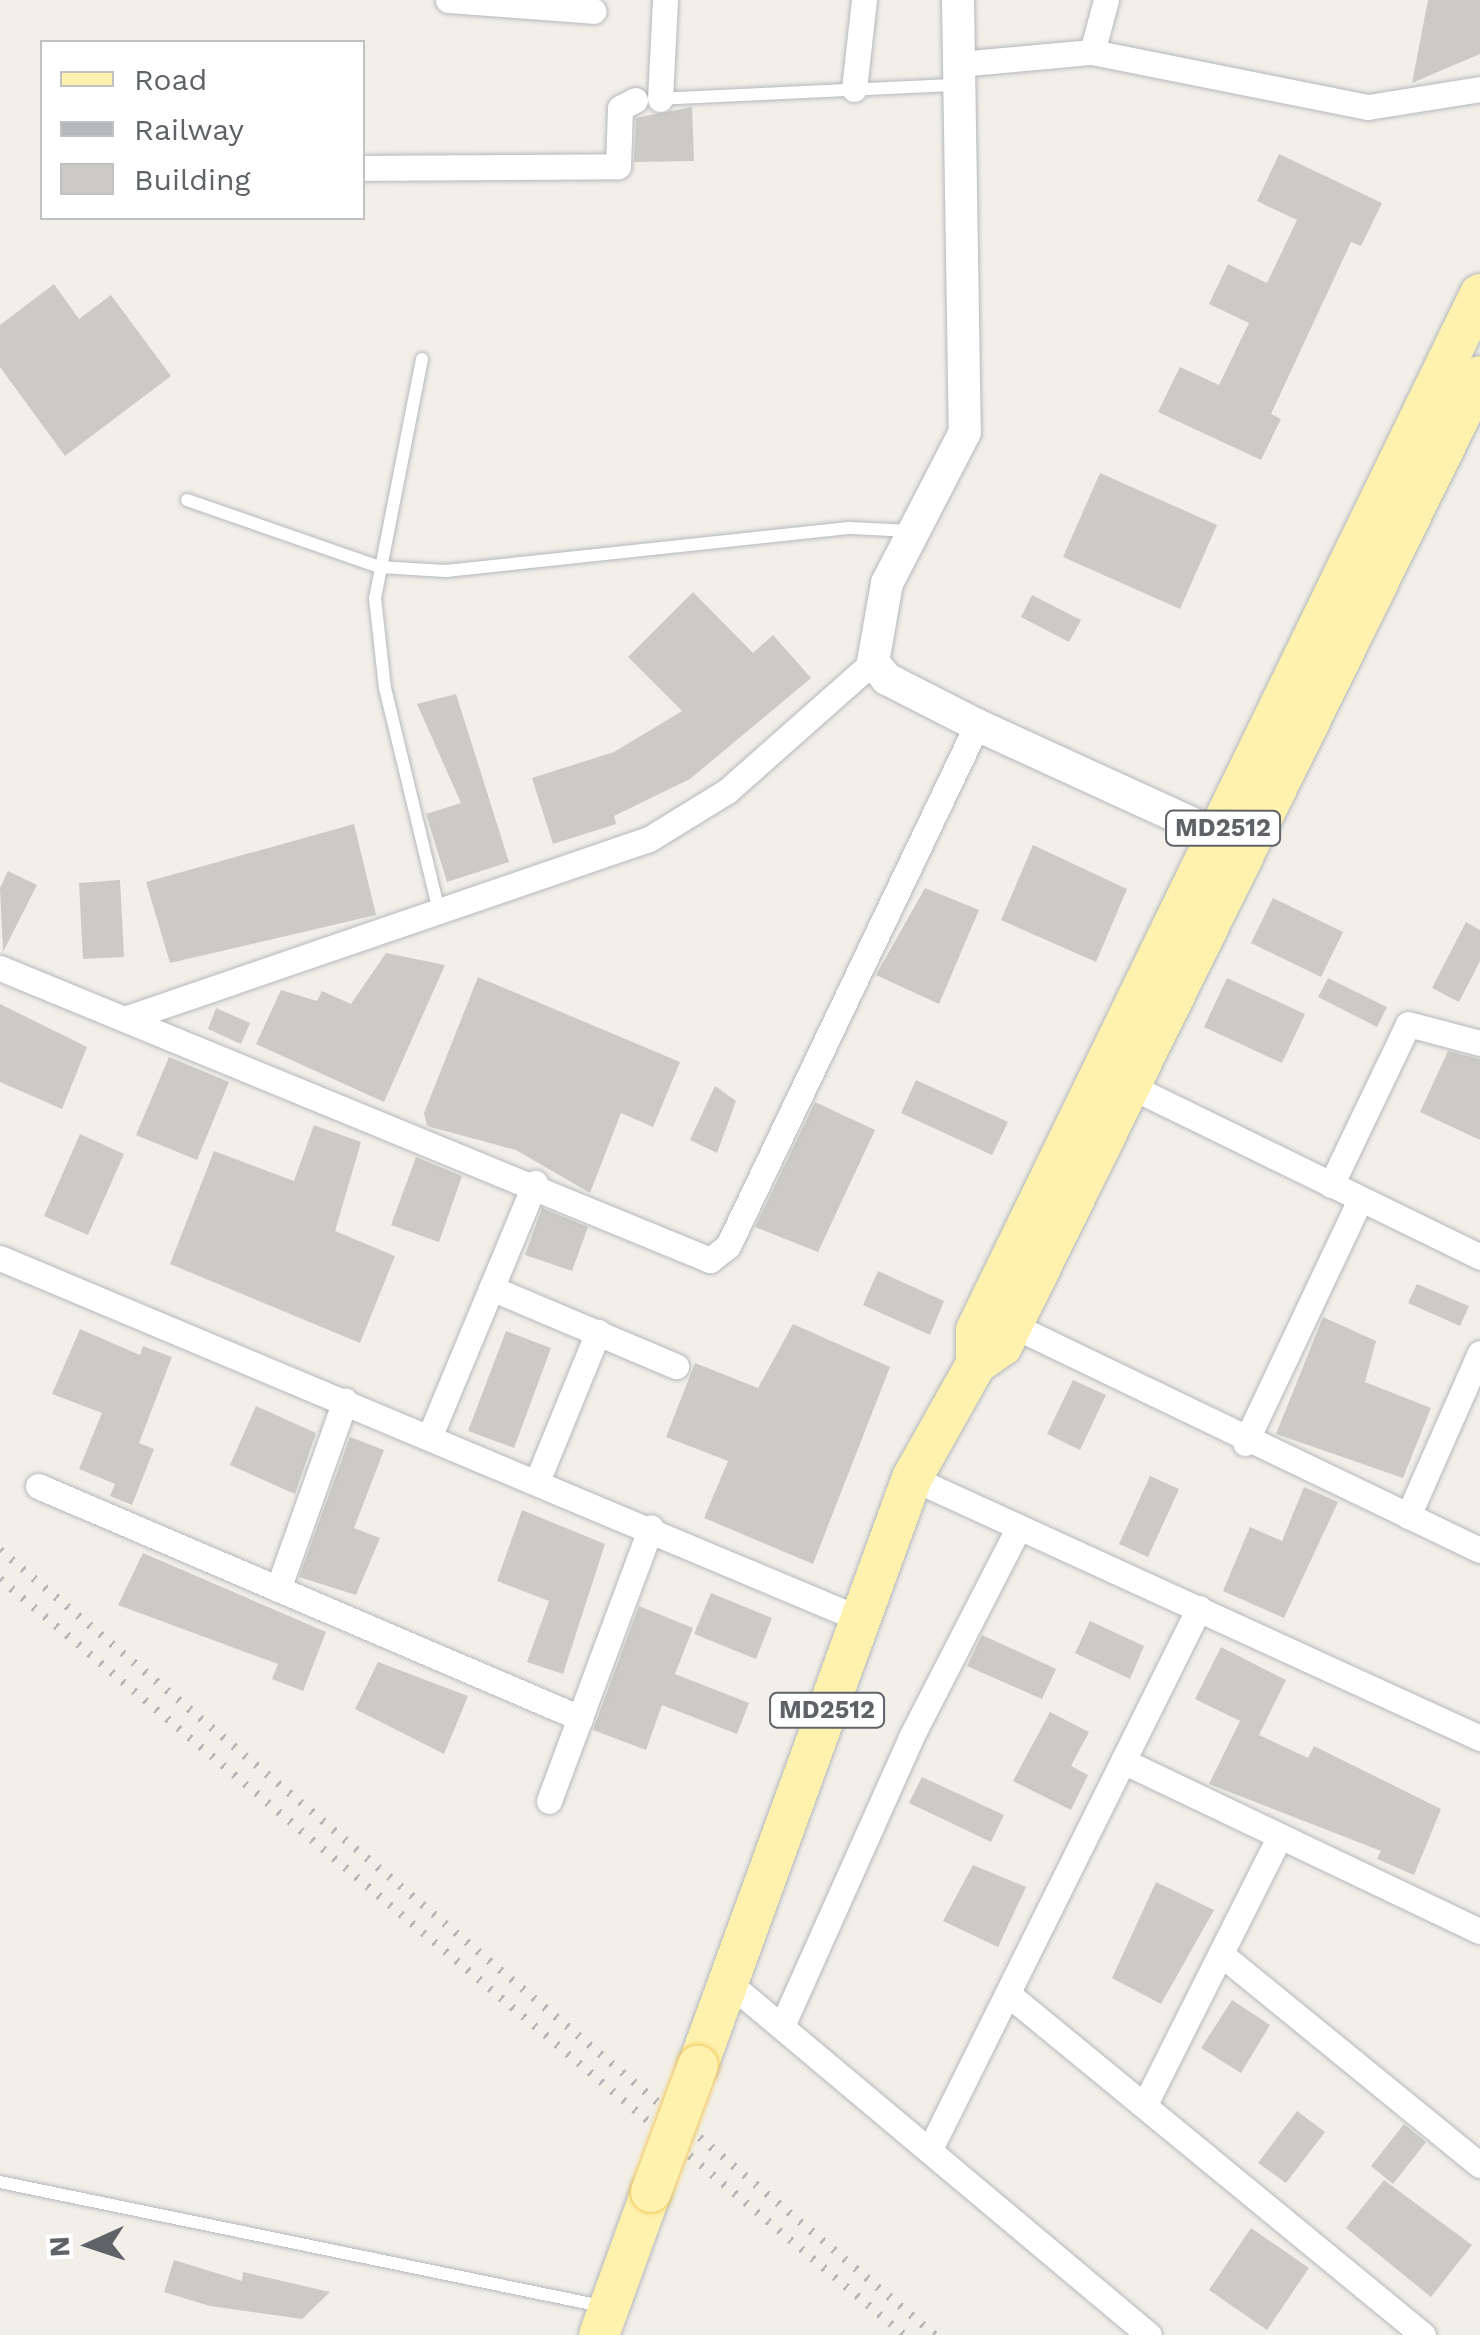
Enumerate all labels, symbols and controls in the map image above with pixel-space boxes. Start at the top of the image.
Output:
legend [40,40,365,220]
text: Road [134,62,207,97]
text: Railway [134,112,244,147]
text: Building [134,162,251,197]
road number: MD2512 [1163,808,1283,848]
road number: MD2512 [767,1690,887,1730]
north arrow [40,2195,140,2295]
text: N [43,2235,77,2258]

